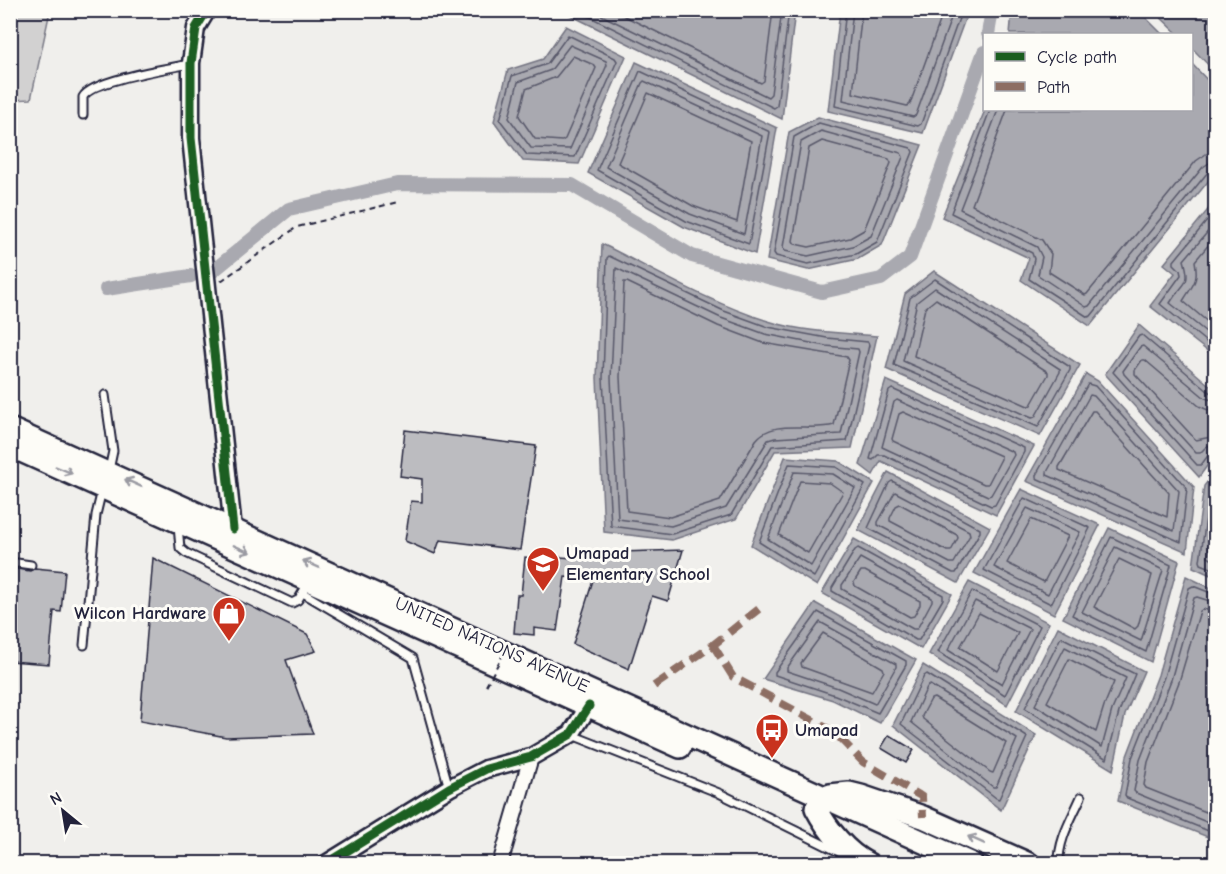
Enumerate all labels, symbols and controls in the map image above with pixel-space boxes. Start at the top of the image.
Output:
legend [983,33,1193,111]
text: Cycle path [1037,47,1117,68]
text: Path [1037,77,1070,98]
one-way arrow [55,464,73,476]
one-way arrow [125,477,143,489]
place label: Umapad Elementary School [566,543,710,585]
one-way arrow [233,544,251,555]
school or university icon: Umapad Elementary School [525,545,561,592]
one-way arrow [302,557,320,568]
street label: UNITED NATIONS AVENUE [392,593,593,697]
shop icon: Wilcon Hardware [211,595,247,642]
place label: Wilcon Hardware [74,603,206,624]
bus stop icon: Umapad [754,712,790,759]
place label: Umapad [795,720,858,741]
north arrow [33,781,93,841]
text: N [47,788,65,809]
one-way arrow [967,834,985,845]

